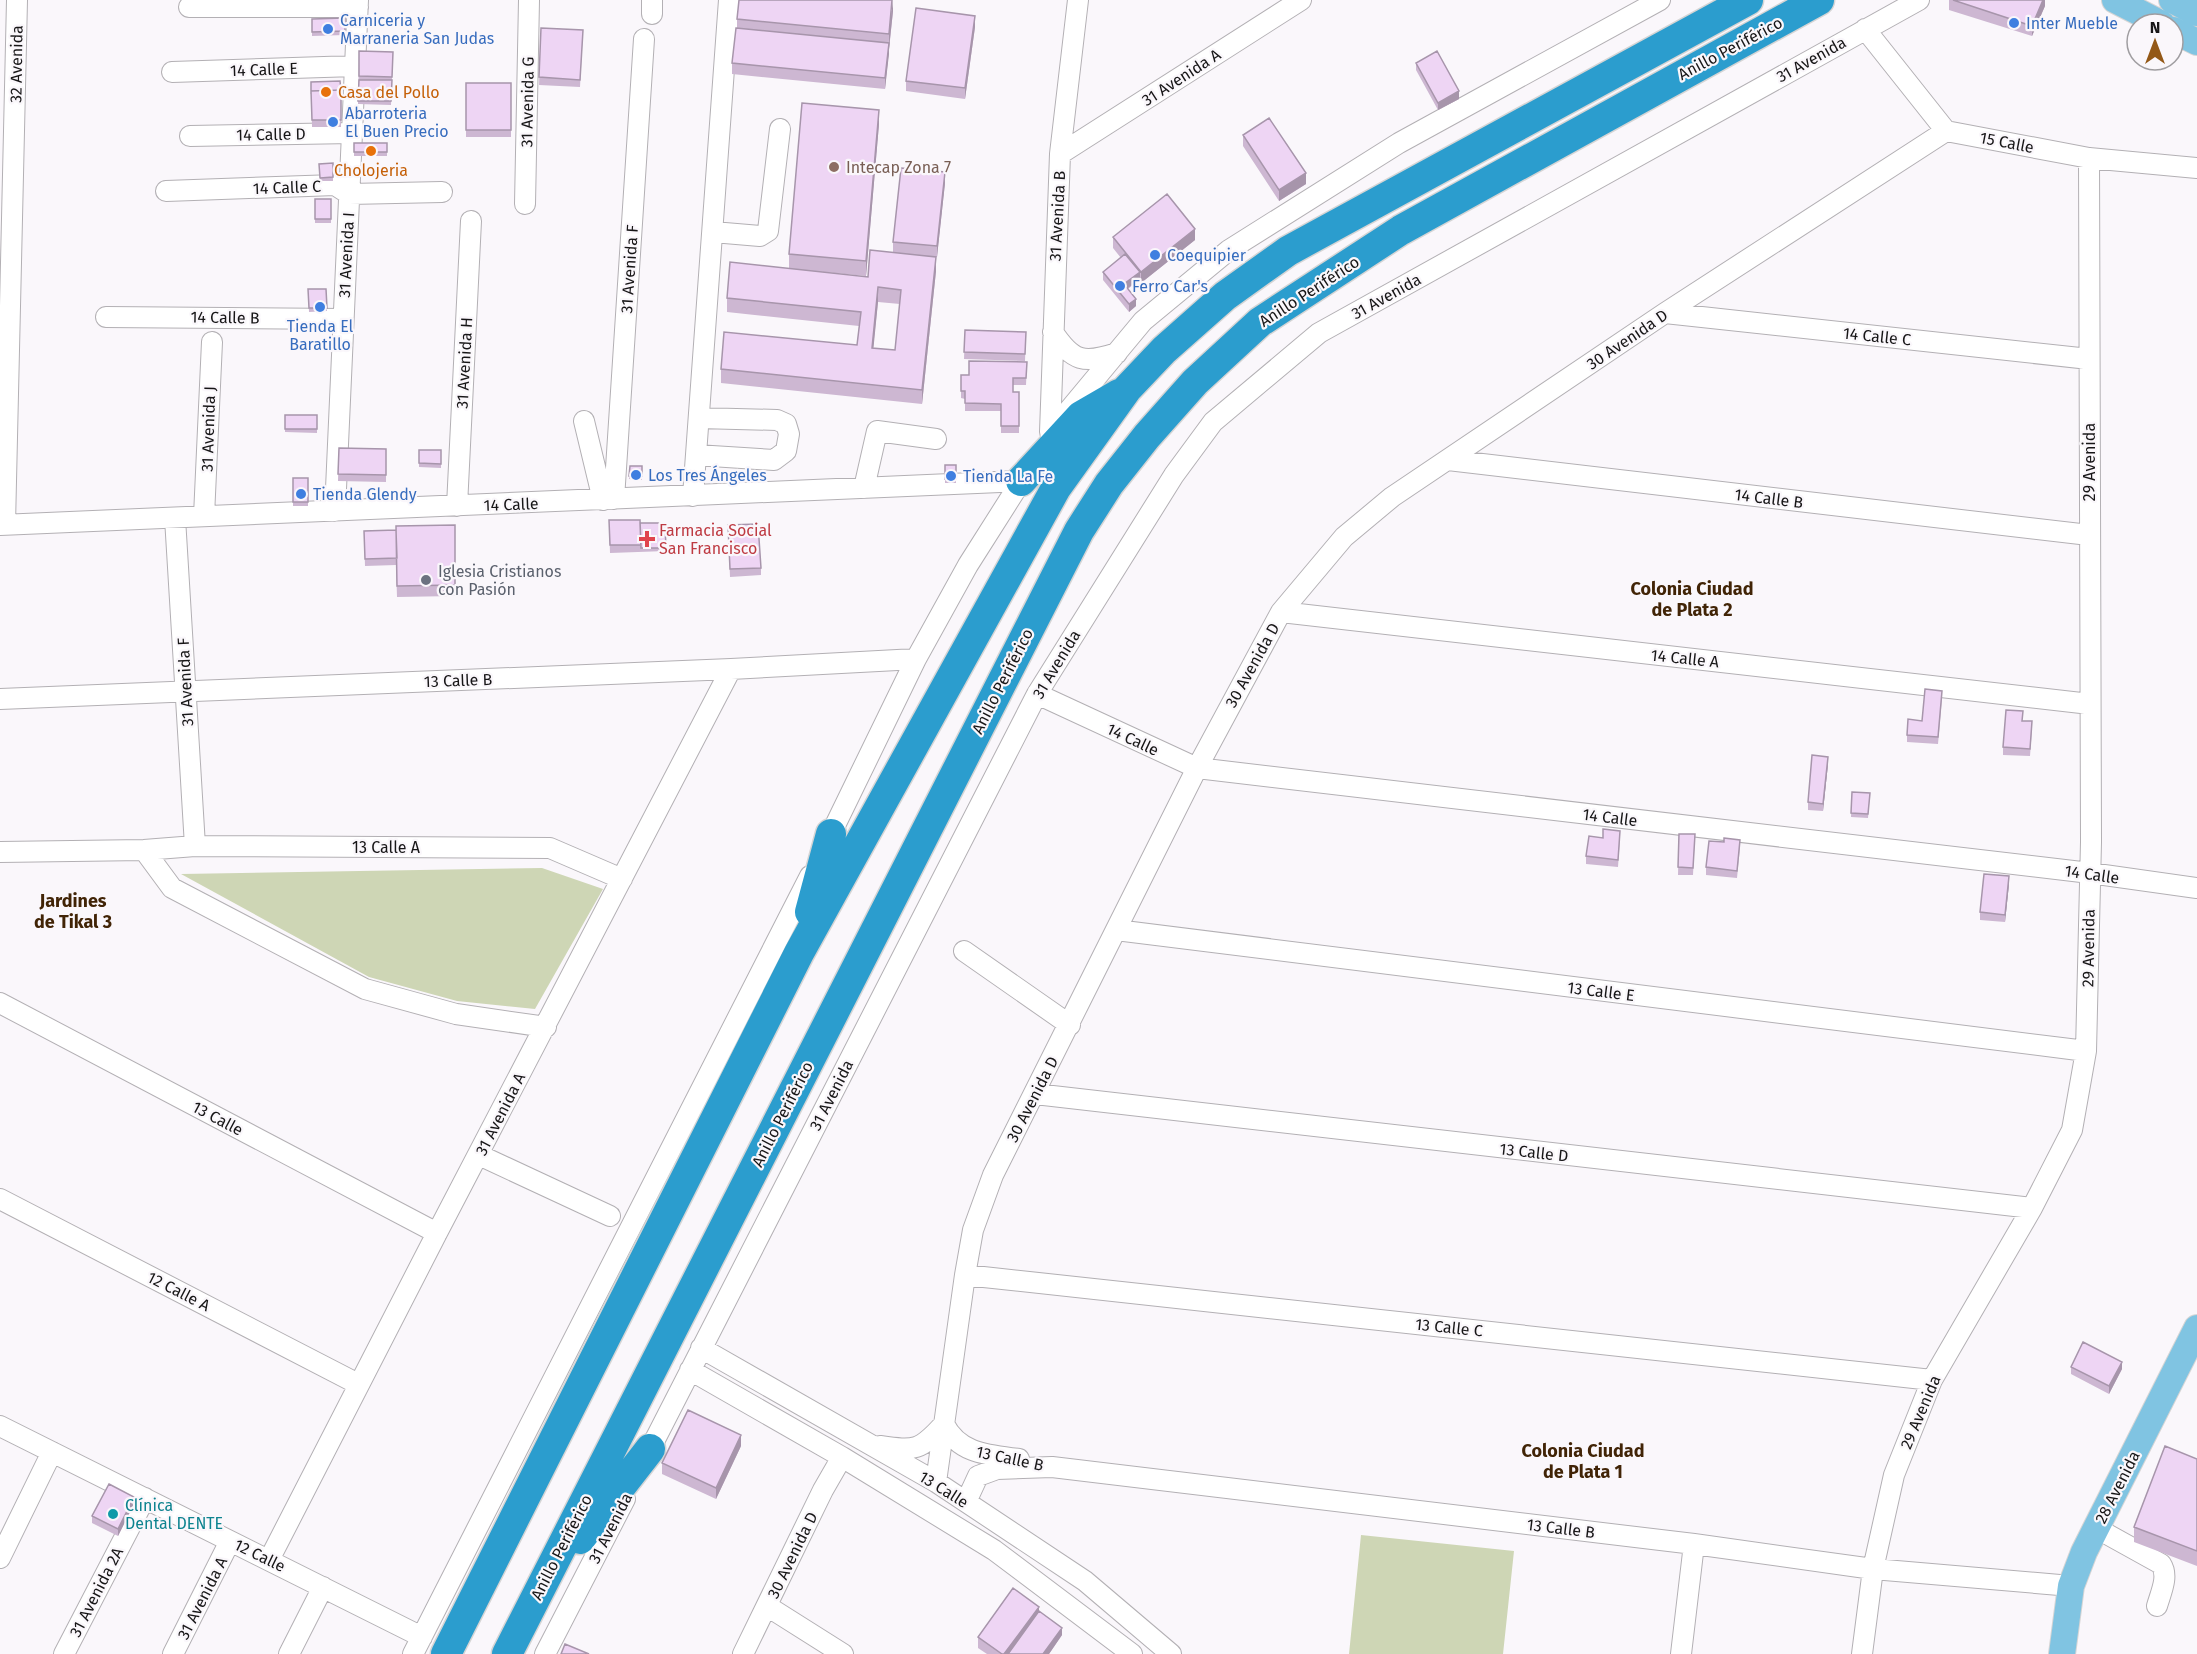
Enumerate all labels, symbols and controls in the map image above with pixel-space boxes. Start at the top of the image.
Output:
place label: Carniceria y Marraneria San Judas [340,11,494,48]
north arrow [2125,12,2185,72]
street label: Anillo Periférico [1675,13,1786,84]
place label: Inter Mueble [2026,14,2118,33]
marker: Inter Mueble [2007,16,2021,30]
text: N [2150,18,2160,37]
marker: Carniceria y Marraneria San Judas [321,22,335,36]
street label: 32 Avenida [6,25,27,103]
street label: 31 Avenida [1773,33,1849,86]
street label: 31 Avenida A [1138,44,1225,110]
street label: 31 Avenida G [517,56,538,148]
street label: 14 Calle E [230,59,298,80]
place label: Casa del Pollo [338,83,440,102]
marker: Casa del Pollo [319,85,333,99]
place label: Abarroteria El Buen Precio [345,104,449,141]
marker: Abarroteria El Buen Precio [326,115,340,129]
street label: 14 Calle D [236,124,306,145]
street label: 15 Calle [1978,128,2035,157]
marker: Cholojeria [364,144,378,158]
place label: Intecap Zona 7 [846,158,951,177]
marker: Intecap Zona 7 [827,160,841,174]
place label: Cholojeria [334,161,408,180]
street label: 31 Avenida B [1046,170,1069,262]
street label: 14 Calle C [253,177,321,198]
street label: 31 Avenida I [335,212,358,298]
street label: 31 Avenida F [617,224,642,314]
place label: Coequipier [1167,246,1247,265]
marker: Coequipier [1148,248,1162,262]
street label: Anillo Periférico [1256,252,1363,331]
street label: 31 Avenida [1348,270,1424,323]
place label: Ferro Car's [1132,277,1208,296]
marker: Ferro Car's [1113,279,1127,293]
marker: Tienda El Baratillo [313,300,327,314]
street label: 30 Avenida D [1583,305,1671,373]
street label: 14 Calle B [190,307,260,328]
place label: Tienda El Baratillo [287,317,354,354]
street label: 31 Avenida H [453,317,476,409]
street label: 14 Calle C [1842,323,1912,350]
street label: 31 Avenida J [198,386,219,472]
street label: 29 Avenida [2080,423,2099,501]
place label: Los Tres Ángeles [648,465,767,485]
place label: Tienda La Fe [963,467,1053,486]
marker: Los Tres Ángeles [629,468,643,482]
marker: Tienda La Fe [944,469,958,483]
place label: Tienda Glendy [313,485,417,504]
street label: 14 Calle B [1734,485,1805,512]
marker: Tienda Glendy [294,487,308,501]
street label: 14 Calle [483,494,539,515]
place label: Farmacia Social San Francisco [659,521,772,558]
marker: Farmacia Social San Francisco [640,532,654,546]
place label: Iglesia Cristianos con Pasión [438,562,561,599]
marker: Iglesia Cristianos con Pasión [419,573,433,587]
district label: Colonia Ciudad de Plata 2 [1630,578,1754,621]
street label: 30 Avenida D [1221,620,1283,711]
street label: Anillo Periférico [968,625,1037,737]
street label: 31 Avenida [1029,627,1084,702]
street label: 31 Avenida F [174,637,197,727]
street label: 14 Calle A [1650,645,1721,672]
street label: 13 Calle B [423,670,493,691]
street label: 14 Calle [1104,719,1162,760]
street label: 14 Calle [1581,805,1638,830]
street label: 13 Calle A [352,838,421,857]
street label: 14 Calle [2063,861,2121,888]
district label: Jardines de Tikal 3 [34,890,112,933]
street label: 29 Avenida [2078,909,2099,987]
street label: 13 Calle E [1566,978,1636,1005]
street label: 30 Avenida D [1003,1053,1062,1145]
street label: 31 Avenida [806,1057,857,1134]
street label: Anillo Periférico [748,1058,817,1170]
street label: 31 Avenida A [472,1069,530,1159]
street label: 13 Calle [189,1097,246,1140]
street label: 13 Calle D [1499,1139,1569,1166]
street label: 12 Calle A [144,1268,214,1316]
street label: 13 Calle C [1414,1315,1484,1340]
street label: 29 Avenida [1896,1372,1944,1452]
district label: Colonia Ciudad de Plata 1 [1521,1440,1645,1483]
street label: 13 Calle B [974,1442,1046,1475]
street label: 28 Avenida [2091,1448,2144,1527]
street label: 13 Calle [916,1467,972,1512]
street label: 31 Avenida [585,1490,636,1567]
street label: Anillo Periférico [527,1491,596,1603]
place label: Clínica Dental DENTE [125,1496,223,1533]
marker: Clínica Dental DENTE [106,1507,120,1521]
street label: 30 Avenida D [763,1509,821,1601]
street label: 13 Calle B [1526,1515,1596,1542]
street label: 12 Calle [231,1535,288,1576]
street label: 31 Avenida 2A [66,1544,128,1640]
street label: 31 Avenida A [174,1553,232,1643]

